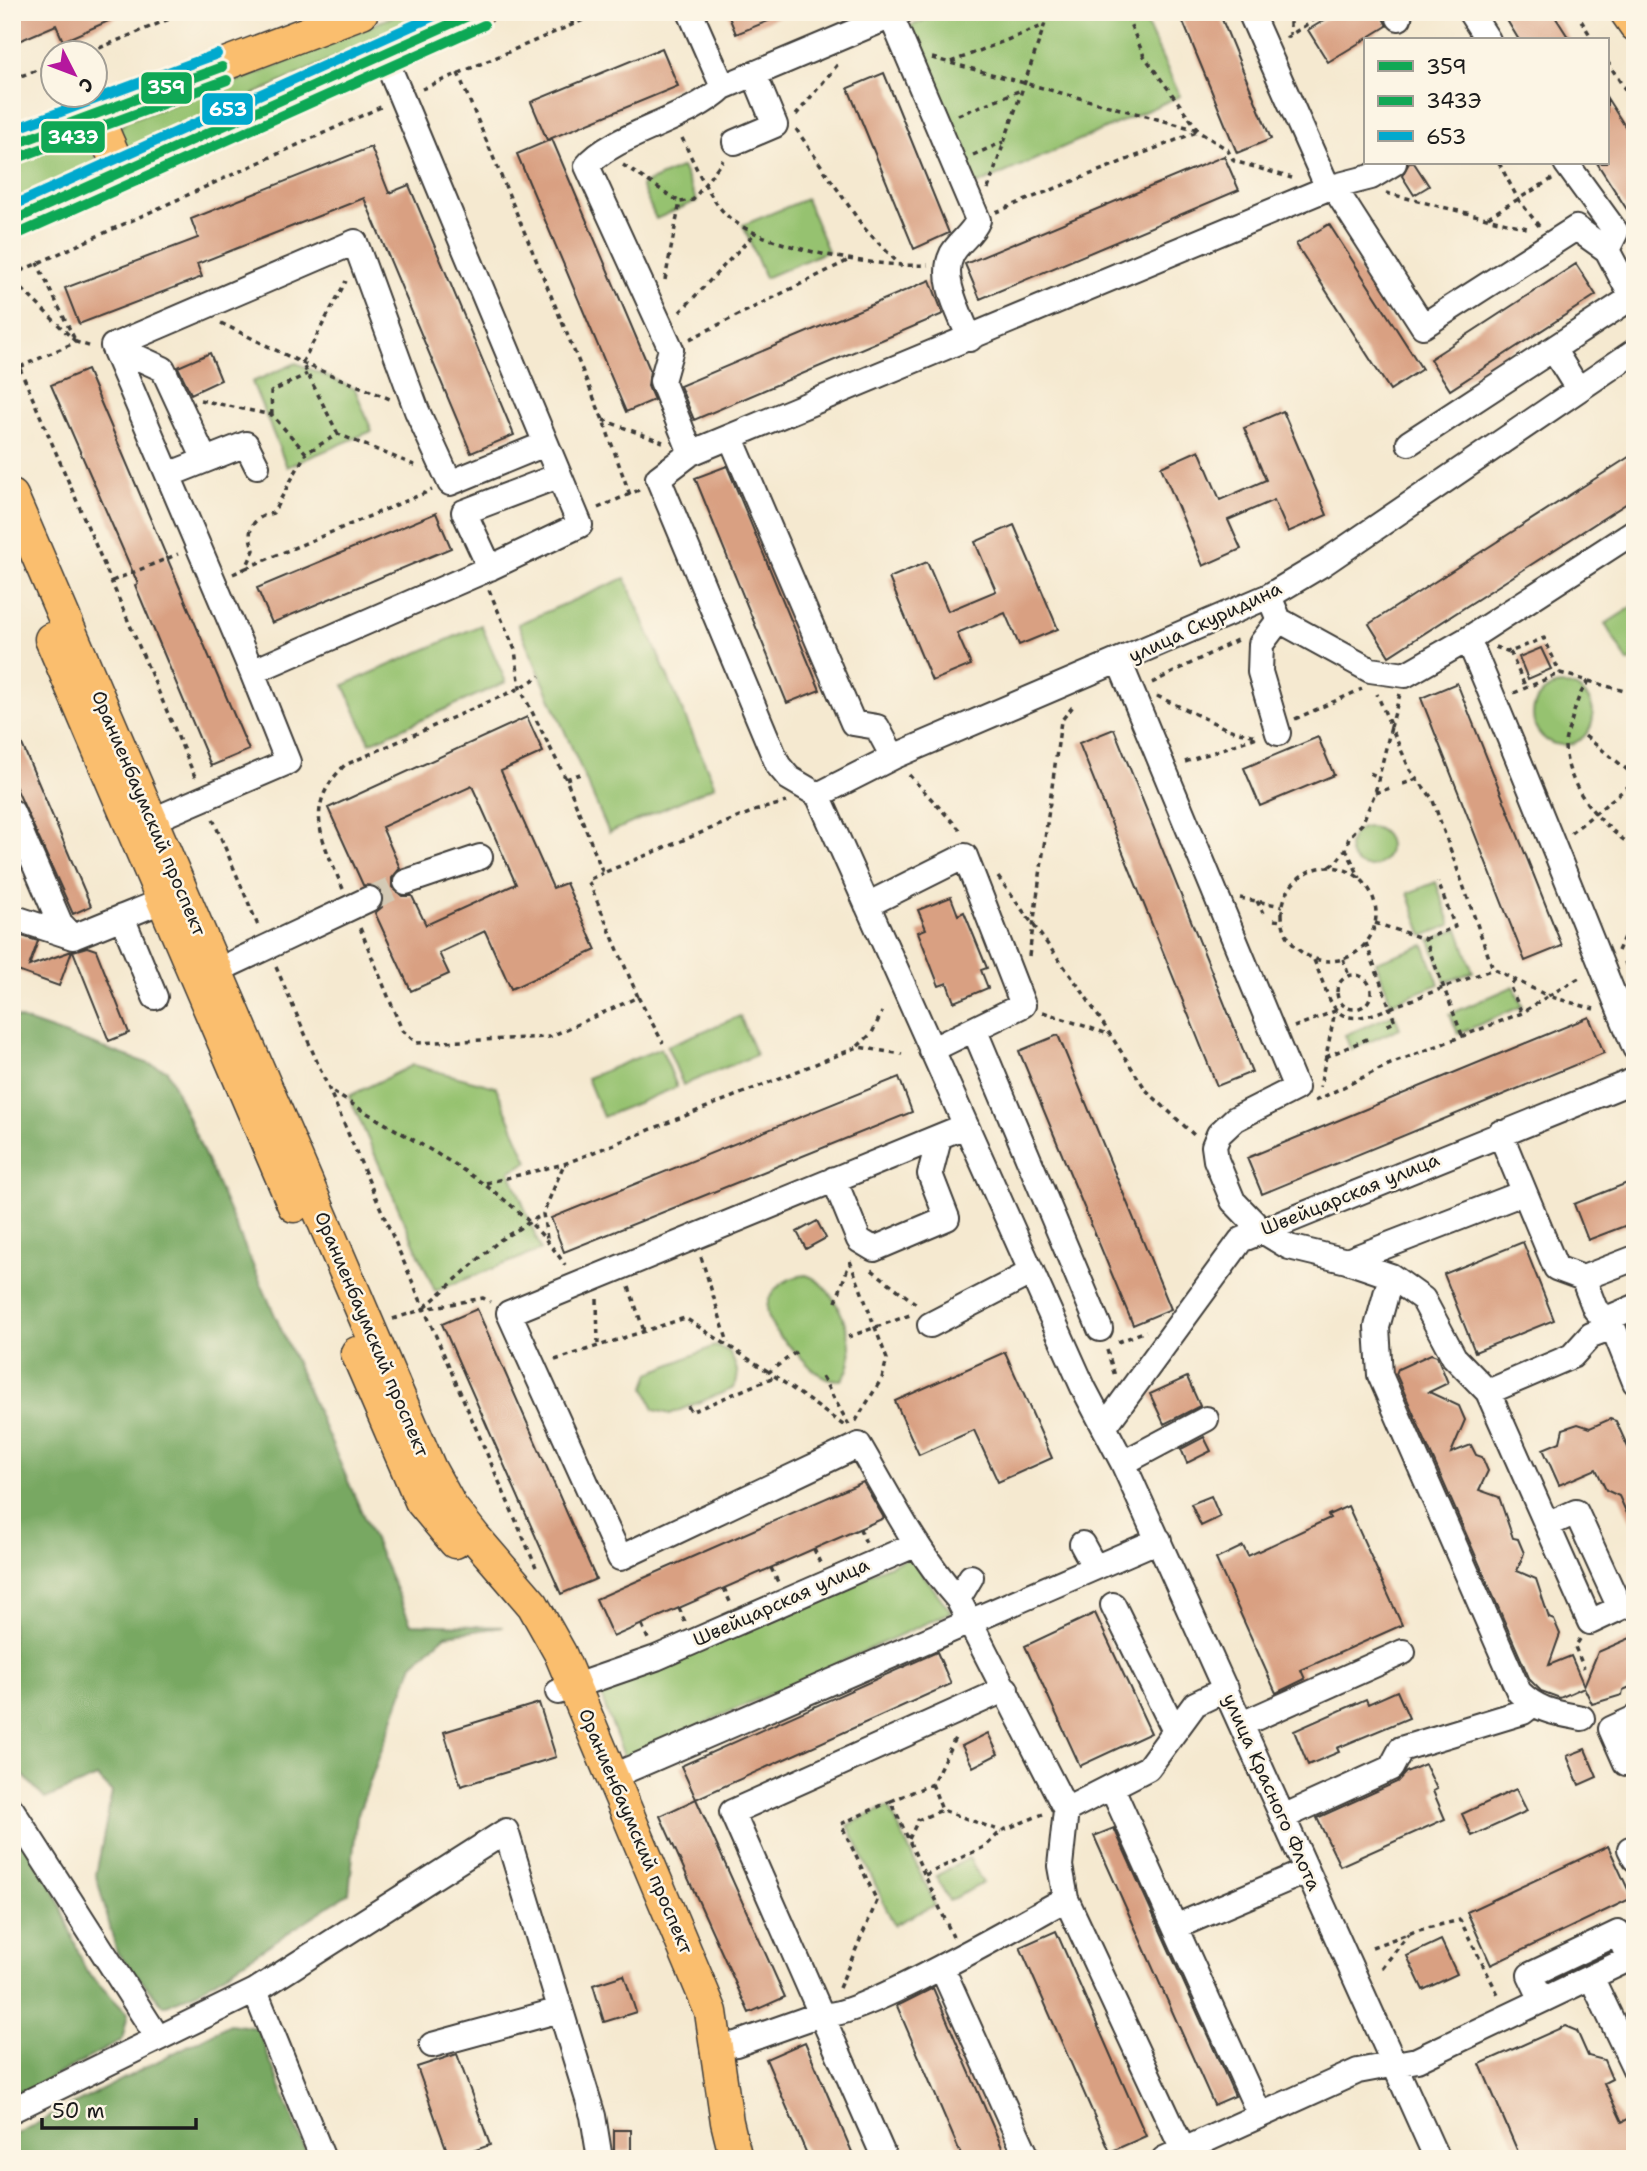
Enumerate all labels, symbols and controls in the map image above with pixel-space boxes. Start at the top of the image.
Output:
north arrow [38,38,108,108]
legend [1364,38,1608,164]
text: 359 [1426,53,1467,81]
line badge: 359 [140,71,193,105]
text: С [73,72,99,98]
text: 359 [147,75,185,100]
text: 343Э [1426,87,1481,115]
line badge: 653 [201,92,254,126]
text: 653 [209,97,247,122]
line badge: 343Э [40,120,106,154]
text: 653 [1426,123,1466,151]
text: 343Э [48,125,98,150]
street label: улица Скуридина [1124,575,1286,668]
street label: Ораниенбаумский проспект [86,687,212,940]
street label: Швейцарская улица [1257,1147,1443,1241]
street label: Ораниенбаумский проспект [309,1208,435,1461]
street label: Швейцарская улица [689,1552,873,1652]
street label: улица Красного Флота [1217,1689,1327,1895]
street label: Ораниенбаумский проспект [573,1705,699,1958]
scale bar [42,2087,196,2131]
text: 50 m [52,2097,105,2125]

